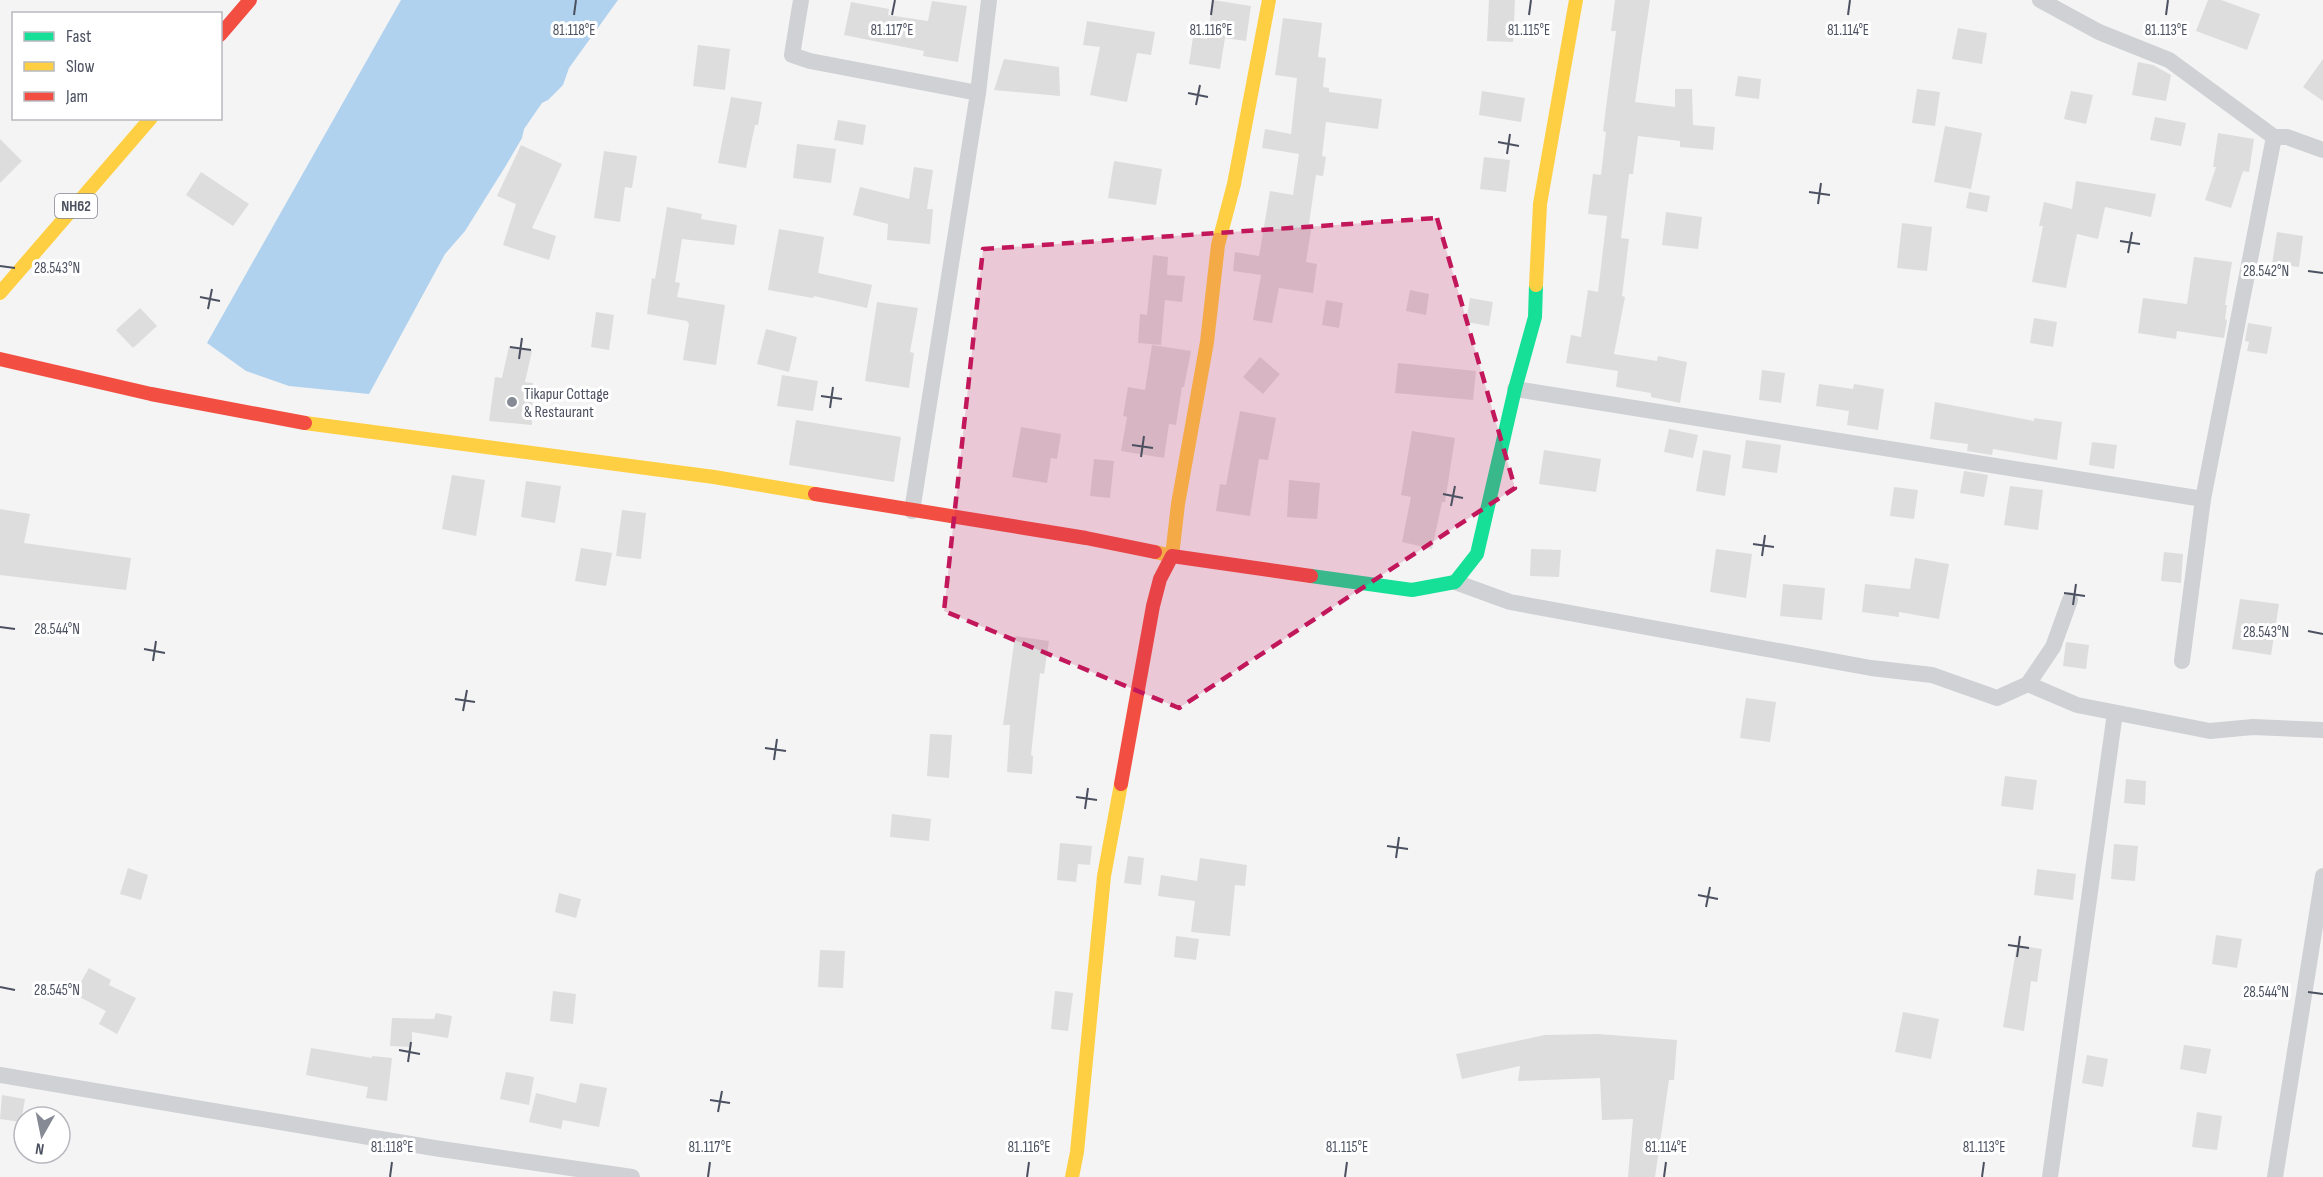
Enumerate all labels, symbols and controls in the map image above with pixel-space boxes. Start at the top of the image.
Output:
legend [12,12,222,120]
text: 81.118°E [553,21,595,40]
text: 81.117°E [871,21,913,40]
text: 81.116°E [1190,21,1232,40]
text: 81.115°E [1508,21,1550,40]
text: 81.114°E [1827,21,1869,40]
text: 81.113°E [2145,21,2187,40]
text: Fast [66,26,92,47]
text: Slow [66,56,95,77]
text: Jam [65,86,88,107]
road number: NH62 [55,194,97,218]
text: 28.543°N [34,259,80,278]
text: 28.542°N [2243,262,2289,281]
place label: Tikapur Cottage & Restaurant [524,385,609,422]
marker: Tikapur Cottage & Restaurant [505,395,519,409]
text: 28.544°N [34,620,80,639]
text: 28.543°N [2243,623,2289,642]
text: 28.545°N [34,981,80,1000]
text: 28.544°N [2243,983,2289,1002]
north arrow [12,1105,72,1165]
text: N [34,1138,46,1158]
text: 81.118°E [371,1138,413,1157]
text: 81.117°E [689,1138,731,1157]
text: 81.116°E [1008,1138,1050,1157]
text: 81.115°E [1326,1138,1368,1157]
text: 81.114°E [1645,1138,1687,1157]
text: 81.113°E [1963,1138,2005,1157]

